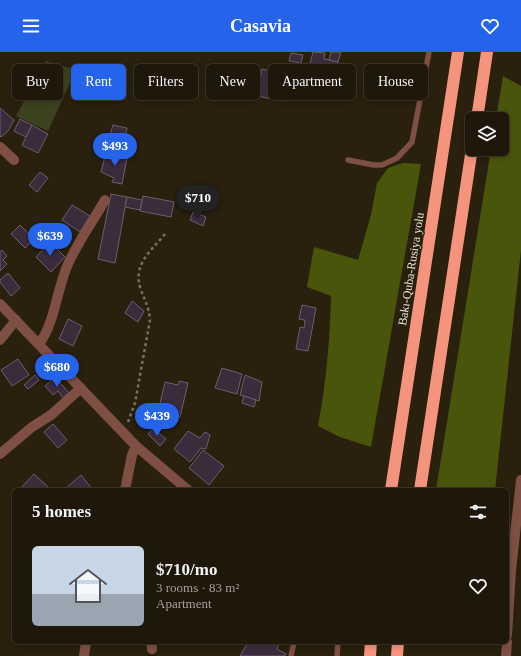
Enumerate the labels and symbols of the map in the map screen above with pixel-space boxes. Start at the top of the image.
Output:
pin: $493 [91,133,139,167]
pin: $710 [174,185,222,219]
street label: Bakı-Quba-Rusiya yolu [395,211,427,327]
pin: $639 [26,223,74,257]
pin: $680 [33,354,81,388]
pin: $439 [133,403,181,437]

